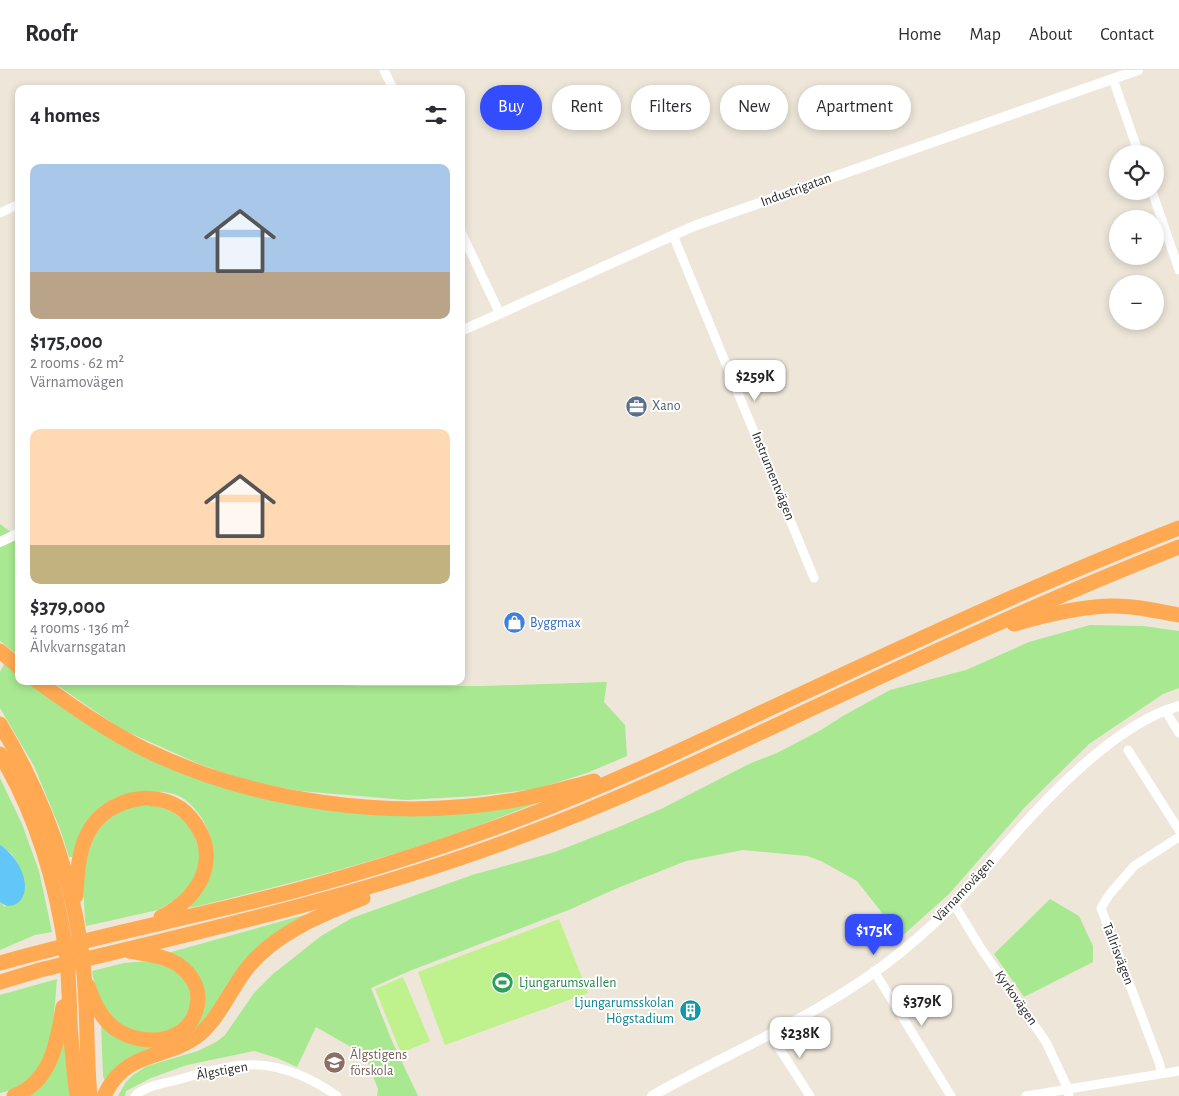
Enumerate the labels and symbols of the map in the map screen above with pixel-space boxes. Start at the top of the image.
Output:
street label: Industrigatan [759,171,833,209]
pin: $259K [720,360,790,402]
office icon: Xano [624,394,648,418]
place label: Xano [652,399,681,413]
street label: Instrumentvägen [749,430,797,522]
shop icon: Byggmax [502,611,526,635]
place label: Byggmax [530,616,581,630]
street label: Värnamovägen [931,855,997,925]
pin: $175K [839,914,909,956]
street label: Tallrisvägen [1100,921,1136,987]
street label: Kyrkovägen [992,968,1040,1028]
sports icon: Ljungarumsvallen [491,971,515,995]
place label: Ljungarumsvallen [519,976,616,990]
pin: $379K [887,984,957,1027]
place label: Ljungarumsskolan Högstadium [574,996,674,1026]
building icon: Ljungarumsskolan Högstadium [678,999,702,1023]
pin: $238K [765,1016,835,1059]
place label: Älgstigens förskola [350,1046,407,1078]
school or university icon: Älgstigens förskola [322,1051,346,1075]
street label: Älgstigen [195,1058,249,1082]

